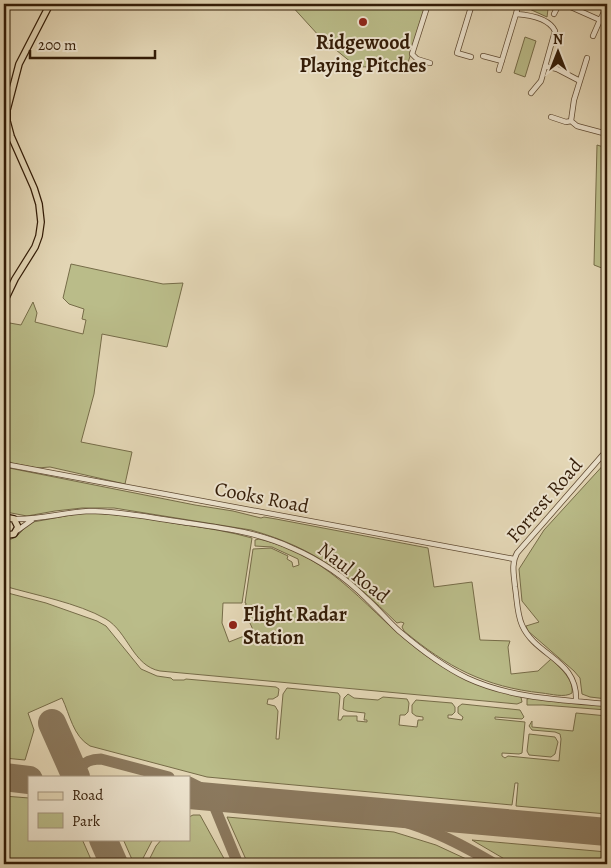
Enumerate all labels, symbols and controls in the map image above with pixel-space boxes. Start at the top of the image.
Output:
marker: Ridgewood Playing Pitches [357,16,369,28]
scale bar [30,28,155,60]
north arrow [534,28,584,78]
place label: Ridgewood Playing Pitches [300,29,426,79]
text: N [553,30,563,49]
text: 200 m [38,35,77,55]
street label: Forrest Road [500,452,589,548]
street label: Cooks Road [212,475,312,520]
street label: Naul Road [312,536,396,609]
place label: Flight Radar Station [243,601,347,651]
marker: Flight Radar Station [227,619,239,631]
legend [28,776,190,840]
text: Road [72,785,104,805]
text: Park [72,811,101,831]

